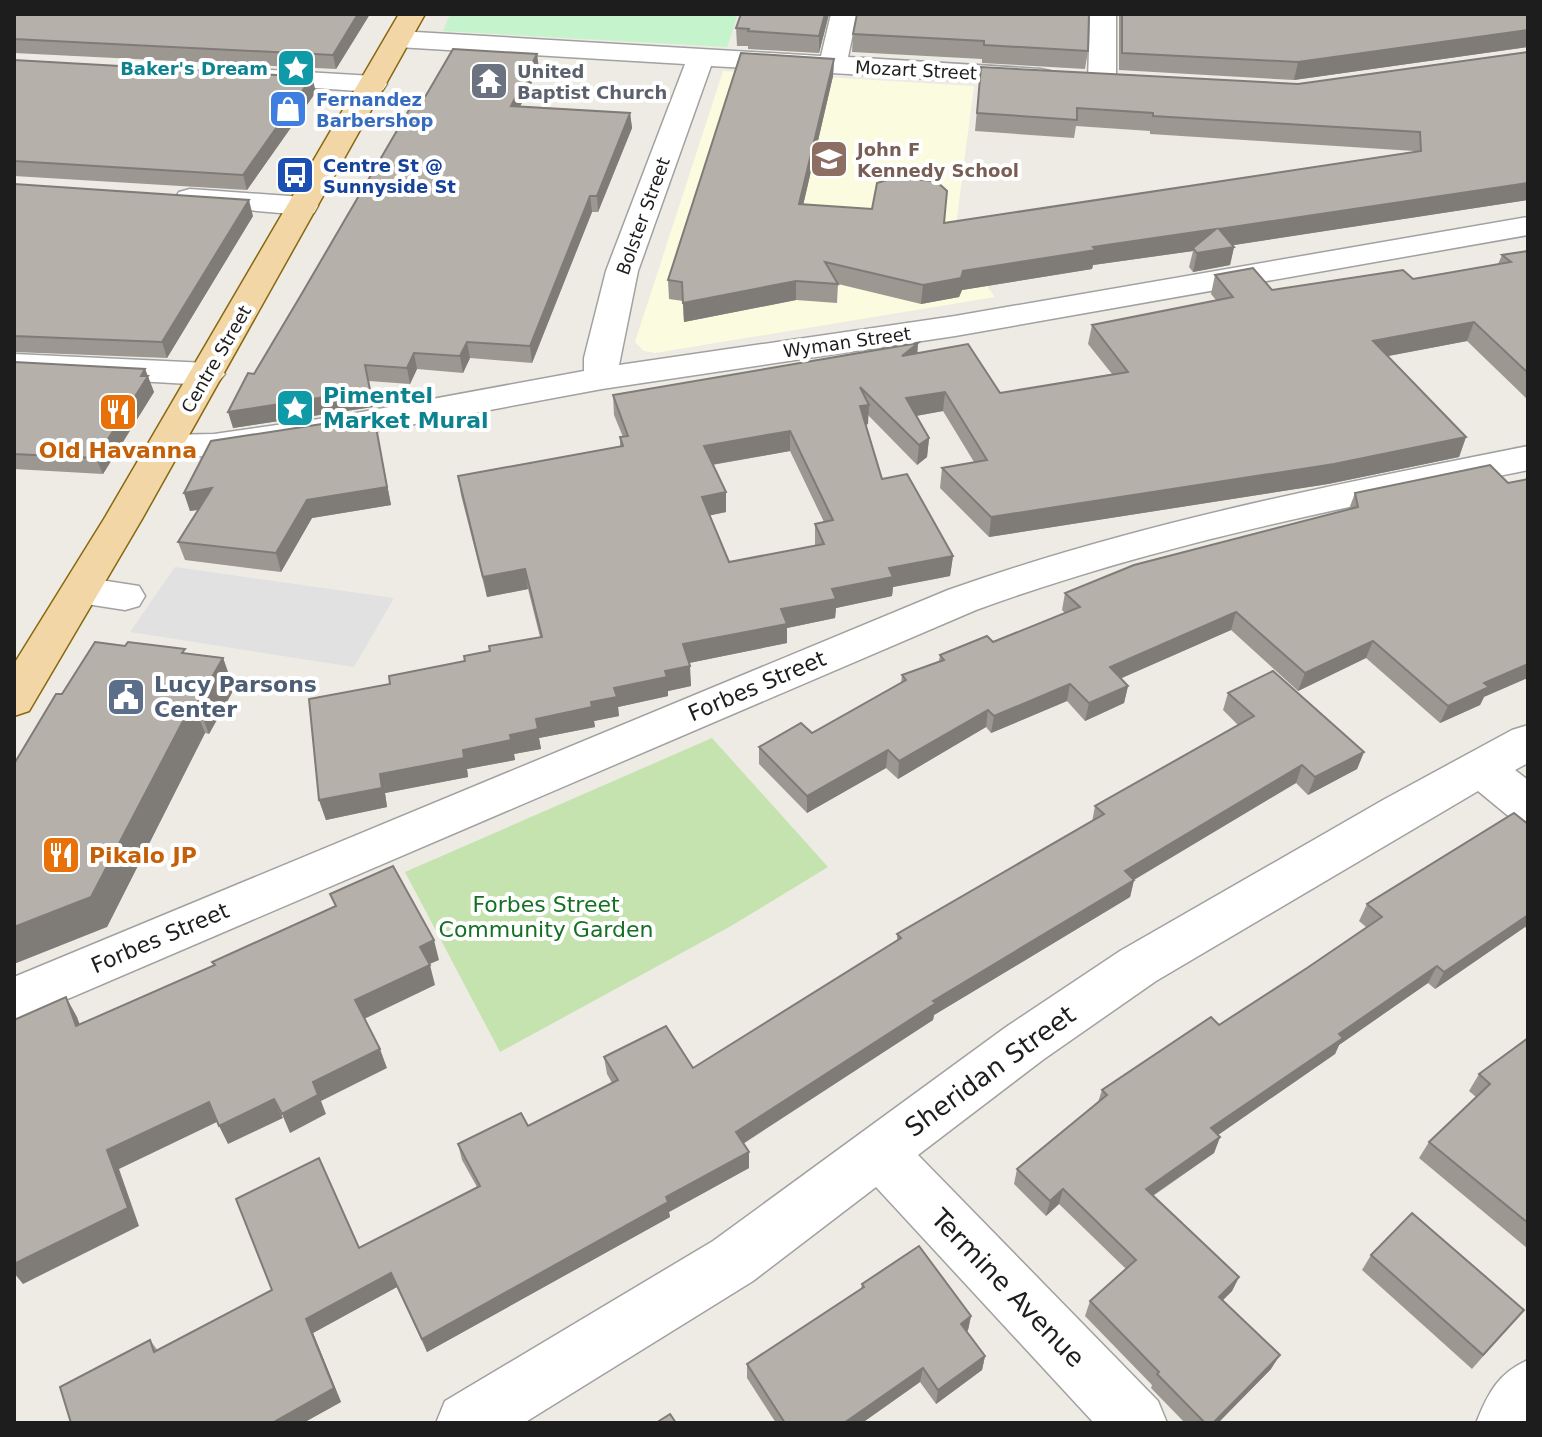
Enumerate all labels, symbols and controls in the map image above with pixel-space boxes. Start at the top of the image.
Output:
place icon: Baker's Dream [275,47,317,89]
street label: Mozart Street [855,56,977,84]
place label: Baker's Dream [120,58,268,79]
temple icon: United Baptist Church [468,60,510,102]
place label: United Baptist Church [517,61,667,103]
shop icon: Fernandez Barbershop [267,88,309,130]
place label: Fernandez Barbershop [316,89,434,131]
school or university icon: John F Kennedy School [808,138,850,180]
place label: John F Kennedy School [855,139,1019,181]
bus stop icon: Centre St @ Sunnyside St [274,154,316,196]
street label: Bolster Street [612,154,674,278]
place label: Centre St @ Sunnyside St [323,155,456,197]
street label: Centre Street [177,302,255,416]
street label: Wyman Street [782,323,912,361]
place label: Pimentel Market Mural [323,383,489,433]
place icon: Pimentel Market Mural [274,387,316,429]
restaurant icon: Old Havanna [97,391,139,433]
place label: Old Havanna [39,438,197,463]
street label: Forbes Street [684,646,830,726]
place label: Lucy Parsons Center [154,672,317,722]
public building icon: Lucy Parsons Center [105,676,147,718]
restaurant icon: Pikalo JP [40,834,82,876]
place label: Pikalo JP [89,843,197,868]
park label: Forbes Street Community Garden [439,892,653,942]
street label: Forbes Street [87,898,233,978]
street label: Sheridan Street [899,999,1081,1143]
street label: Termine Avenue [924,1202,1091,1373]

